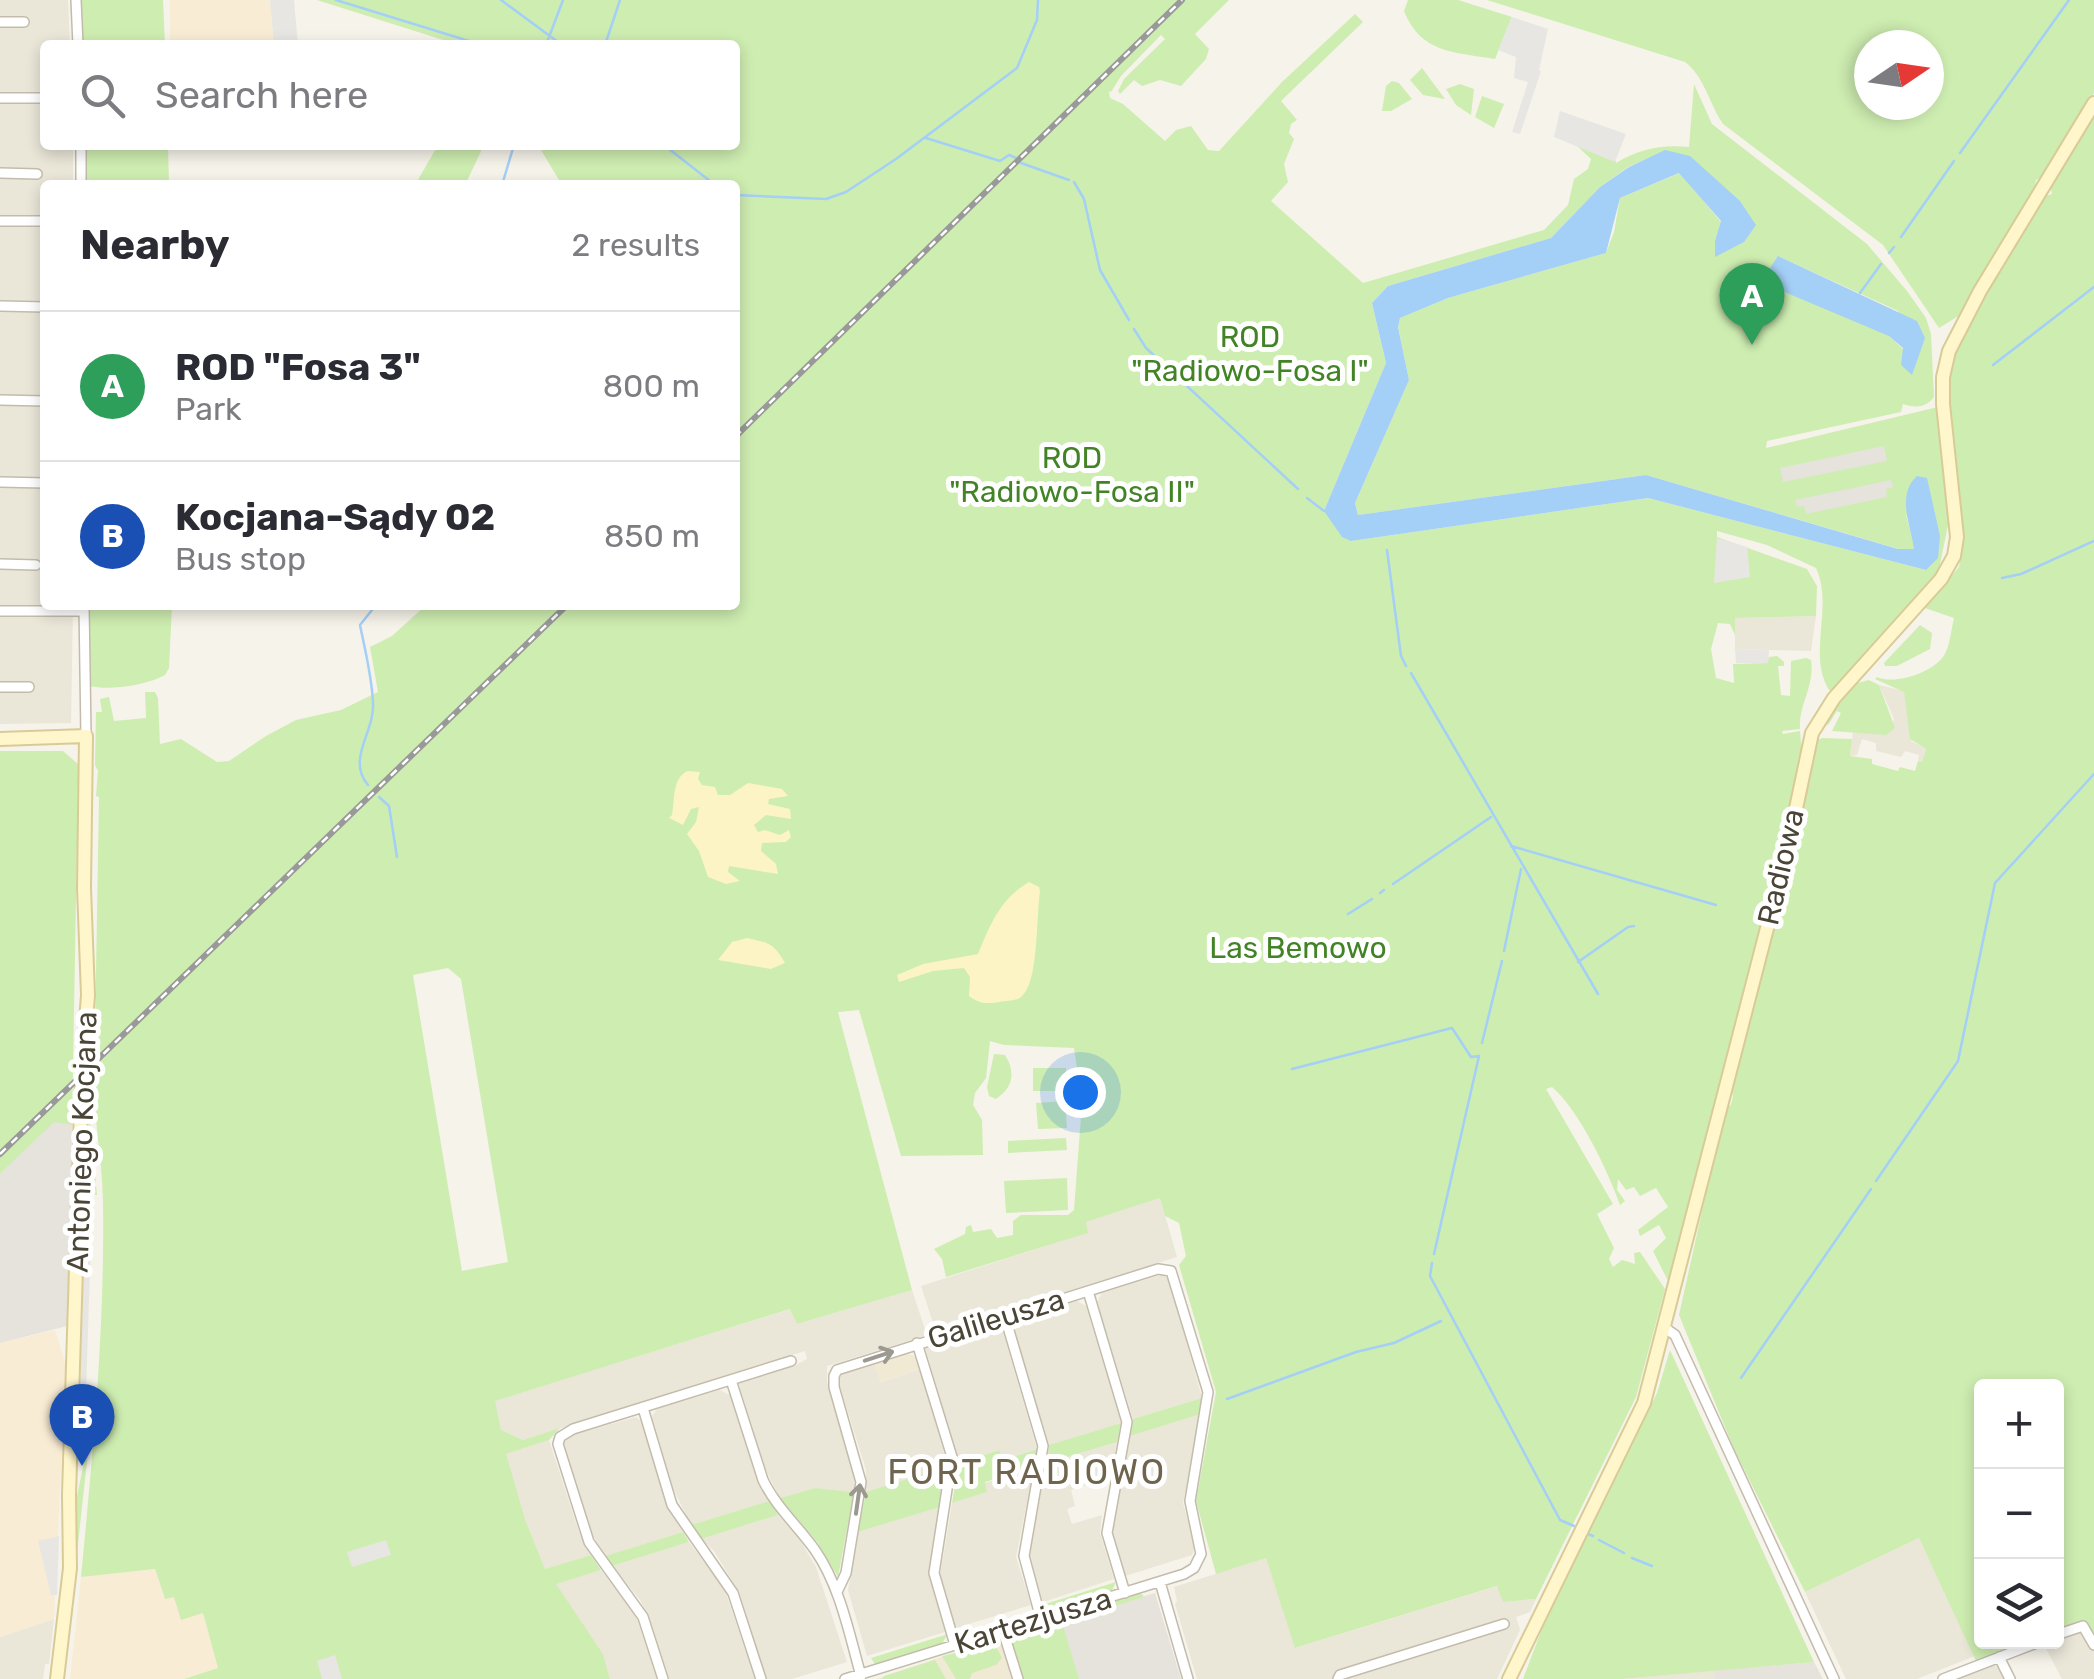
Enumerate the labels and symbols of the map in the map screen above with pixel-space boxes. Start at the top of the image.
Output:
north arrow [1854,30,1944,120]
pin: A [1720,262,1784,345]
park label: ROD "Radiowo-Fosa I" [1131,319,1369,389]
park label: ROD "Radiowo-Fosa II" [949,440,1195,510]
street label: Radiowa [1750,805,1812,929]
park label: Las Bemowo [1209,930,1387,966]
street label: Antoniego Kocjana [59,1011,105,1273]
your location [1055,1067,1106,1118]
street label: Galileusza [923,1281,1069,1357]
one-way arrow [862,1345,894,1363]
pin: B [49,1384,114,1466]
district label: FORT RADIOWO [887,1451,1167,1493]
one-way arrow [850,1483,868,1515]
street label: Kartezjusza [950,1580,1116,1662]

